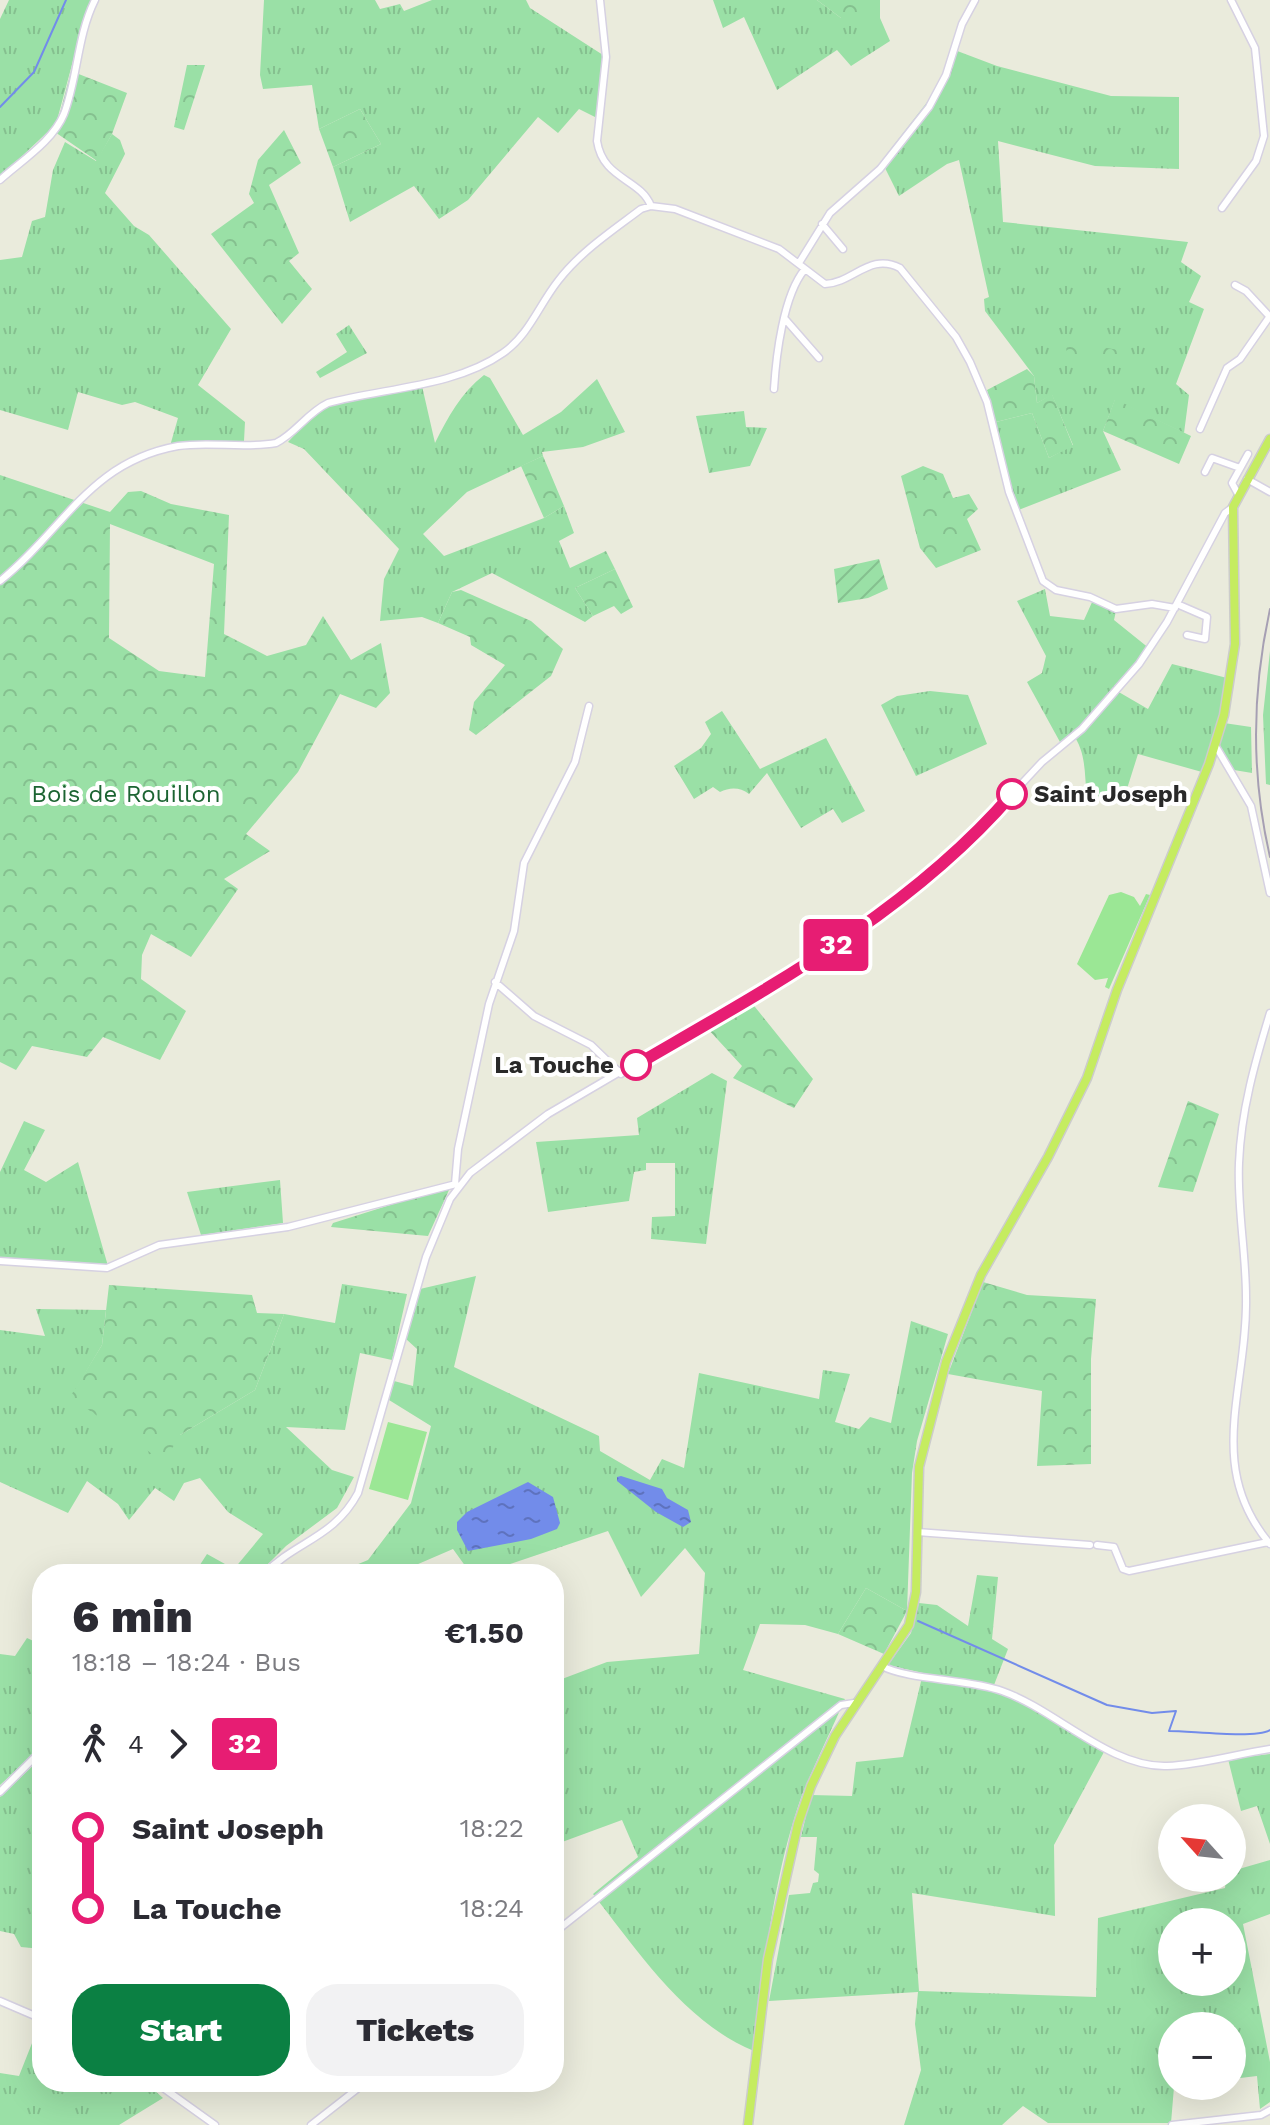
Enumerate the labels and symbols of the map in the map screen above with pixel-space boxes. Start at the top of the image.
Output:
marker: Saint Joseph [997,779,1027,809]
park label: Bois de Rouillon [31,780,221,808]
place label: Saint Joseph [1034,780,1188,808]
line badge: 32 [800,919,872,971]
marker: La Touche [621,1050,651,1080]
place label: La Touche [494,1051,614,1079]
north arrow [1158,1804,1246,1892]

